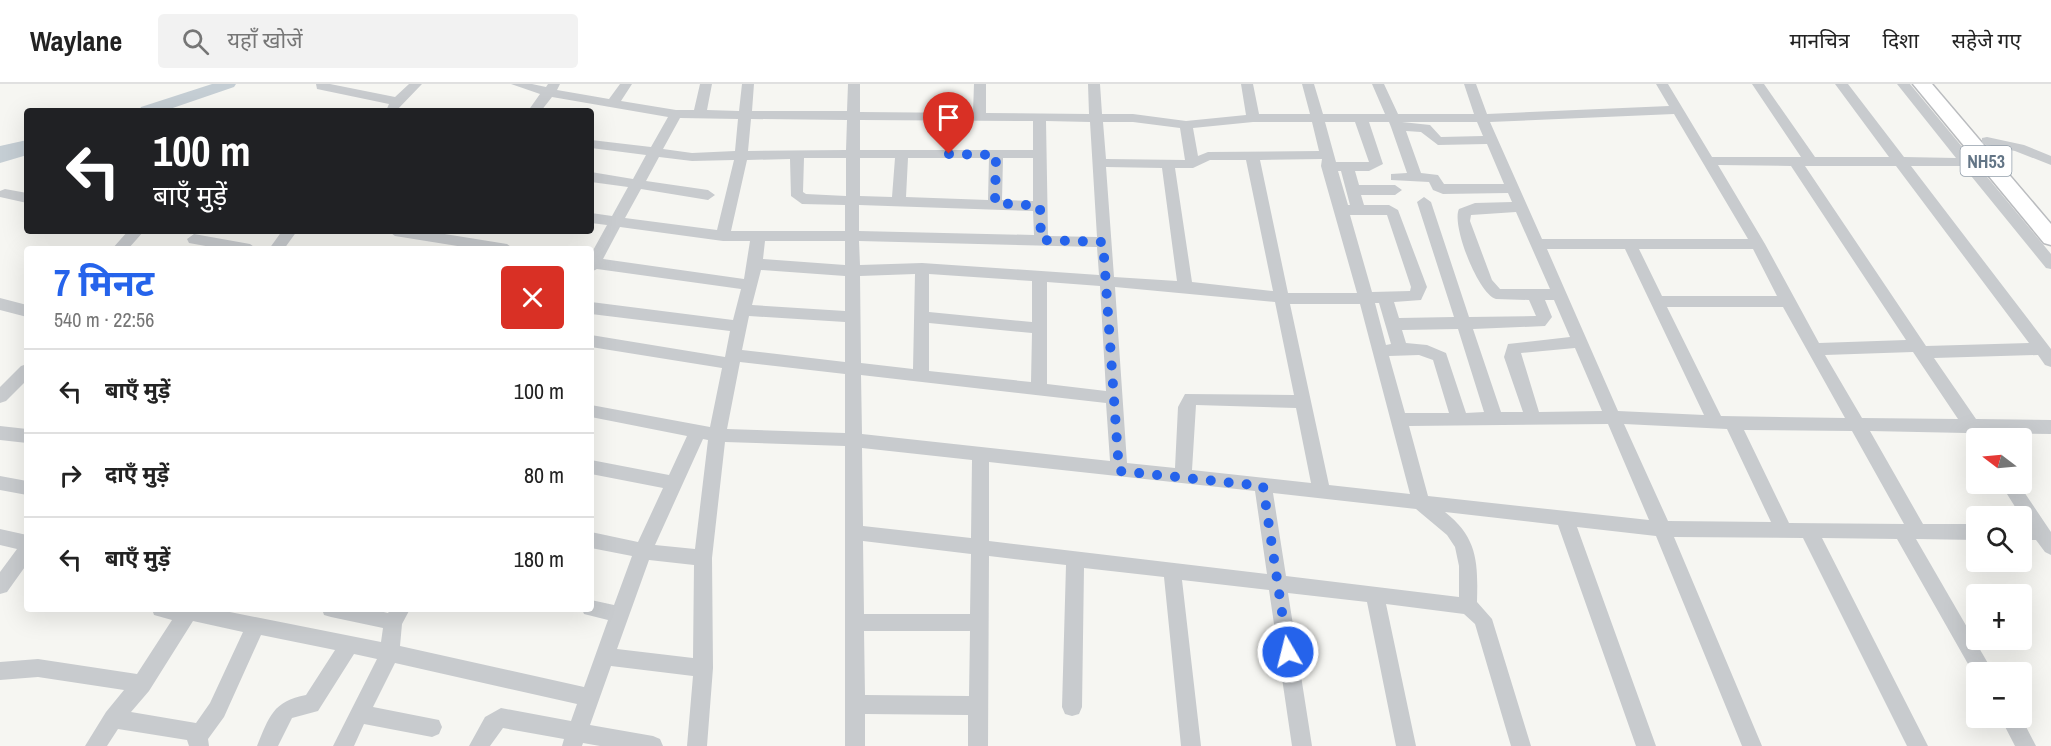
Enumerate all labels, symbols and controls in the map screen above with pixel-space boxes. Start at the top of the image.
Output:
search box [158,14,578,68]
text: Waylane [30,22,122,60]
icon: search [179,25,212,58]
text: यहाँ खोजें [227,25,303,55]
text: मानचित्र [1790,26,1850,55]
text: दिशा [1883,26,1919,55]
text: सहेजे गए [1952,26,2021,55]
pin [923,92,974,154]
icon: arrive [932,101,965,134]
text: 100 m [153,123,251,179]
icon: left [54,132,132,210]
road number: NH53 [1960,146,2012,176]
text: बाएँ मुड़ें [153,177,227,213]
text: 7 मिनट [54,259,154,307]
button: close [501,266,564,329]
text: 540 m · 22:56 [54,306,154,333]
icon: left [54,375,87,408]
text: बाएँ मुड़ें [105,375,170,405]
text: 100 m [514,376,564,406]
north arrow [1966,428,2032,494]
map controls [1966,428,2032,728]
icon: right [54,459,87,492]
text: दाएँ मुड़ें [105,459,169,489]
text: 80 m [524,460,564,490]
button: search [1966,506,2032,572]
icon: left [54,543,87,576]
text: बाएँ मुड़ें [105,543,170,573]
text: 180 m [514,544,564,574]
button: + [1966,584,2032,650]
position arrow [1256,620,1320,684]
button: − [1966,662,2032,728]

